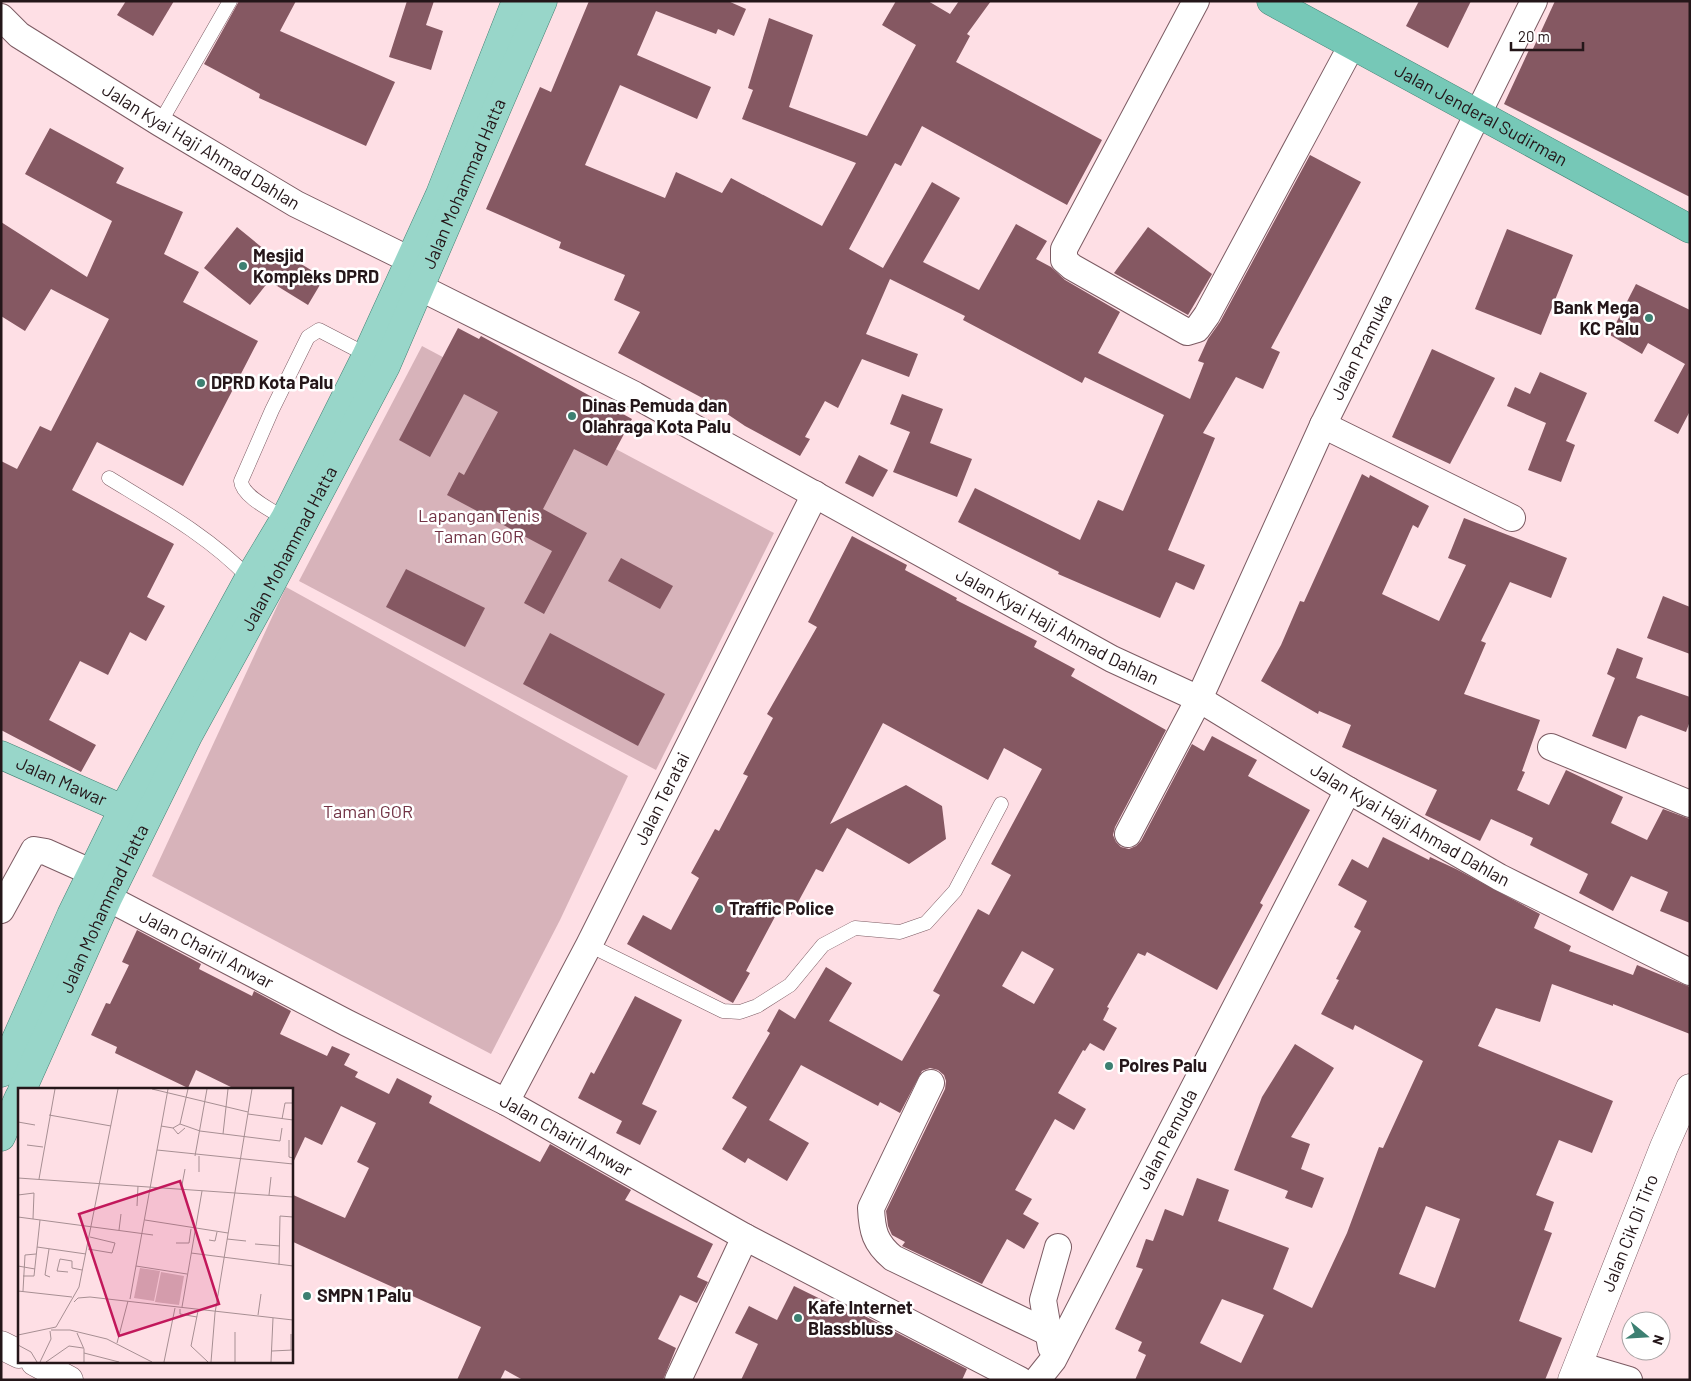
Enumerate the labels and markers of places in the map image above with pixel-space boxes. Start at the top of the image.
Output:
place label: Mesjid Kompleks DPRD [253,244,379,287]
marker: Mesjid Kompleks DPRD [237,260,249,272]
place label: Bank Mega KC Palu [1553,296,1639,339]
marker: Bank Mega KC Palu [1643,312,1655,324]
place label: DPRD Kota Palu [211,371,333,393]
marker: DPRD Kota Palu [195,377,207,389]
place label: Dinas Pemuda dan Olahraga Kota Palu [582,394,731,437]
marker: Dinas Pemuda dan Olahraga Kota Palu [566,410,578,422]
place label: Traffic Police [729,897,834,919]
marker: Traffic Police [713,903,725,915]
place label: Polres Palu [1119,1054,1207,1076]
marker: Polres Palu [1103,1060,1115,1072]
place label: SMPN 1 Palu [317,1284,411,1306]
marker: SMPN 1 Palu [301,1290,313,1302]
place label: Kafe Internet Blassbluss [808,1296,913,1339]
marker: Kafe Internet Blassbluss [792,1312,804,1324]

